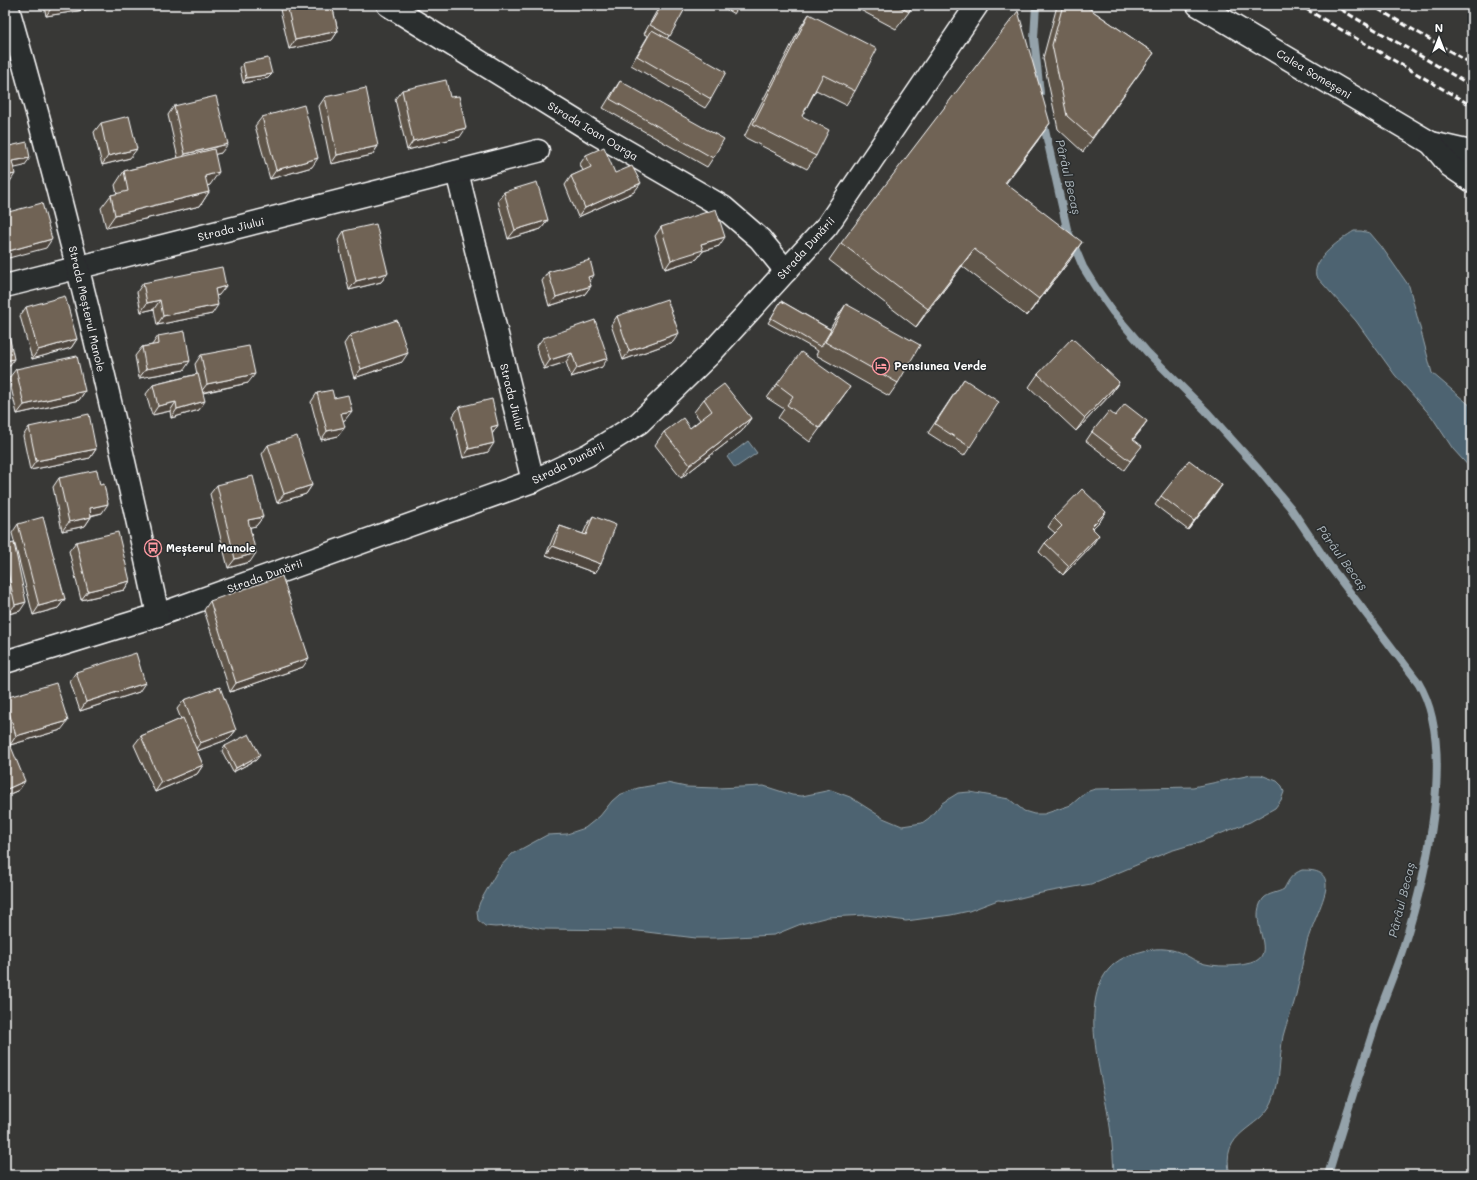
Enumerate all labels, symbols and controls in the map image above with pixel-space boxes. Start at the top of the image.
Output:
north arrow [1419,18,1459,58]
text: N [1435,20,1443,35]
street label: Calea Someșeni [1274,45,1354,102]
street label: Strada Ioan Oarga [545,98,641,164]
water label: Pârâul Becaș [1053,137,1085,216]
street label: Strada Jiului [196,213,266,244]
street label: Strada Dunării [773,213,838,282]
street label: Strada Meșterul Manole [66,244,109,374]
hotel icon: Pensiunea Verde [871,356,891,376]
place label: Pensiunea Verde [894,358,987,373]
street label: Strada Jiului [497,362,528,432]
street label: Strada Dunării [529,438,607,487]
water label: Pârâul Becaș [1314,522,1372,593]
bus stop icon: Meșterul Manole [143,538,163,558]
place label: Meșterul Manole [166,540,256,556]
street label: Strada Dunării [225,555,305,596]
water label: Pârâul Becaș [1384,860,1418,939]

